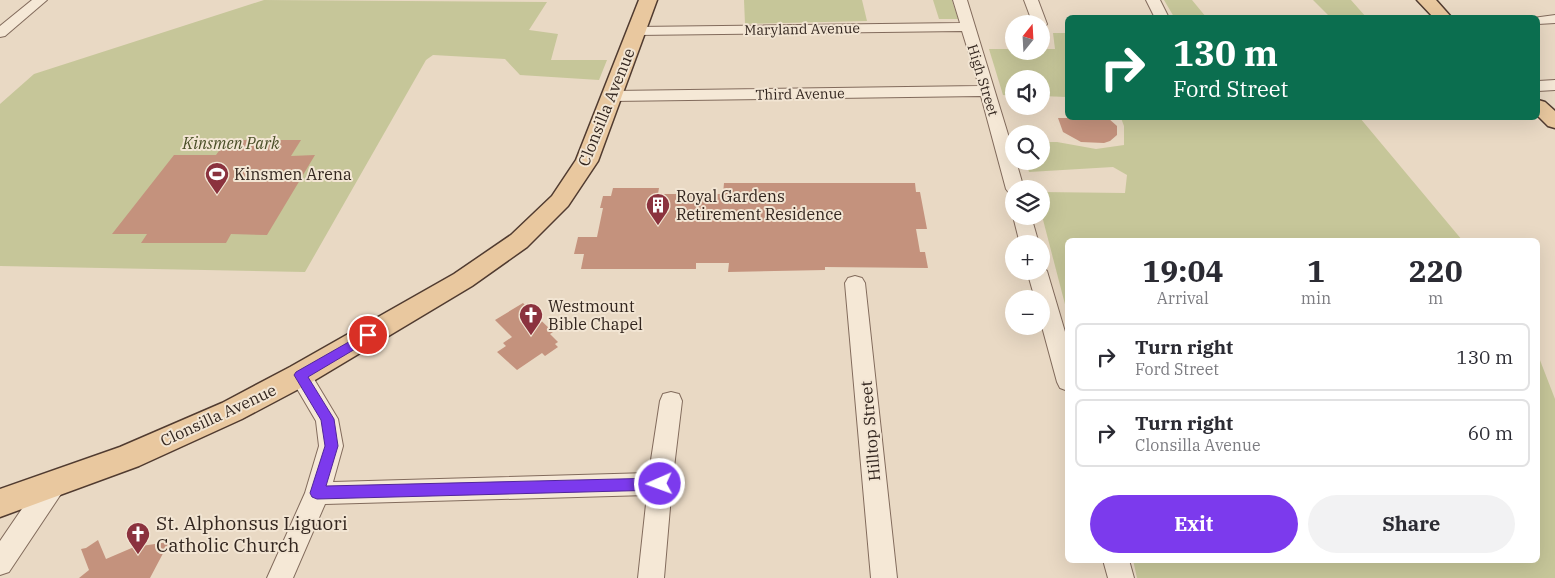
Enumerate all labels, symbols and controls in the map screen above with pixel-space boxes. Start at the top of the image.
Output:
north arrow [1005,15,1050,60]
map controls [1005,15,1050,335]
street label: Maryland Avenue [744,19,860,39]
text: 130 m [1173,30,1278,76]
icon: right [1090,35,1155,100]
street label: High Street [964,42,1002,118]
street label: Clonsilla Avenue [573,45,639,169]
button: sound [1005,70,1050,115]
text: Ford Street [1173,74,1288,103]
street label: Third Avenue [755,84,845,104]
button: search [1005,125,1050,170]
park label: Kinsmen Park [182,133,280,153]
sports icon: Kinsmen Arena [204,161,230,195]
place label: Kinsmen Arena [234,164,352,184]
button: layers [1005,180,1050,225]
place label: Royal Gardens Retirement Residence [676,186,842,224]
building icon: Royal Gardens Retirement Residence [645,192,671,226]
button: + [1005,235,1050,280]
text: 19:04 [1142,251,1223,290]
text: 1 [1307,251,1325,290]
text: 220 [1409,251,1463,290]
text: Arrival [1157,288,1209,308]
text: min [1301,288,1331,308]
text: m [1428,288,1443,308]
button: − [1005,290,1050,335]
place label: Westmount Bible Chapel [548,296,643,334]
church icon: Westmount Bible Chapel [518,302,544,336]
pin [347,314,389,356]
icon: arrive [354,321,382,349]
text: Turn right [1135,335,1233,359]
icon: right [1092,343,1120,371]
text: 130 m [1456,345,1513,369]
text: Ford Street [1135,359,1219,379]
street label: Clonsilla Avenue [157,379,279,451]
street label: Hilltop Street [856,380,884,482]
text: Turn right [1135,411,1233,435]
icon: right [1092,419,1120,447]
text: 60 m [1468,421,1513,445]
text: Clonsilla Avenue [1135,435,1261,455]
position arrow [633,457,685,509]
button: Exit [1090,495,1298,553]
button: Share [1308,495,1515,553]
place label: St. Alphonsus Liguori Catholic Church [156,511,348,557]
church icon: St. Alphonsus Liguori Catholic Church [125,521,151,555]

